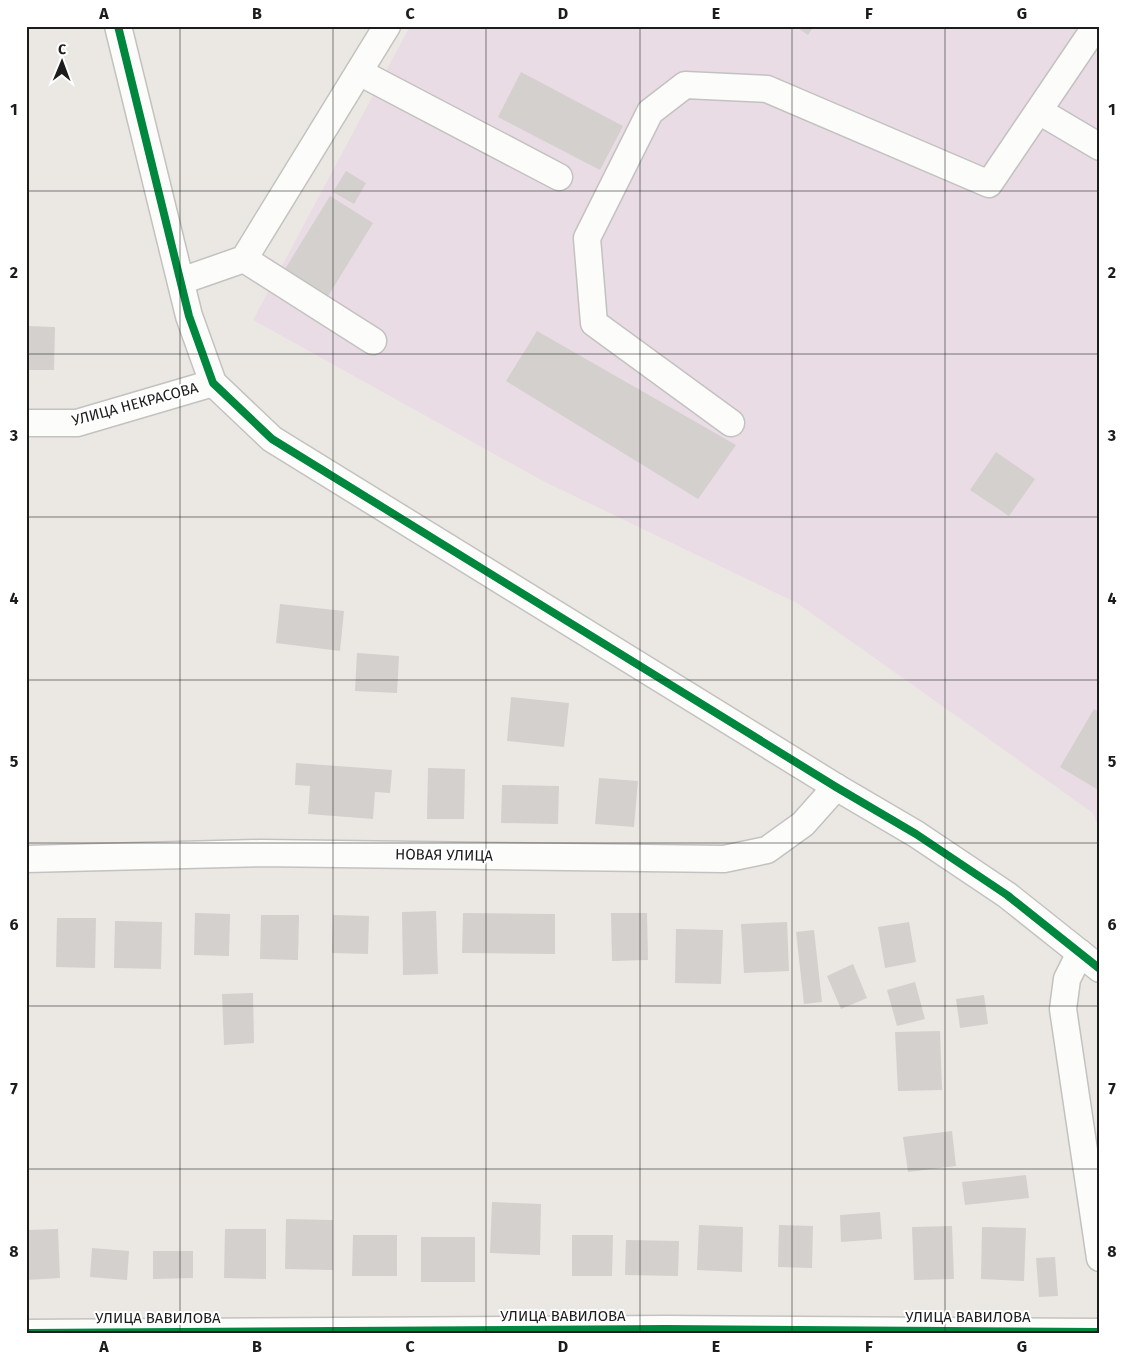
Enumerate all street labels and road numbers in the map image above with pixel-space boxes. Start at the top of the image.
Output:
street label: УЛИЦА НЕКРАСОВА [70,378,200,430]
street label: НОВАЯ УЛИЦА [395,845,493,865]
street label: УЛИЦА ВАВИЛОВА [500,1307,626,1325]
street label: УЛИЦА ВАВИЛОВА [905,1308,1031,1326]
street label: УЛИЦА ВАВИЛОВА [95,1309,221,1327]

